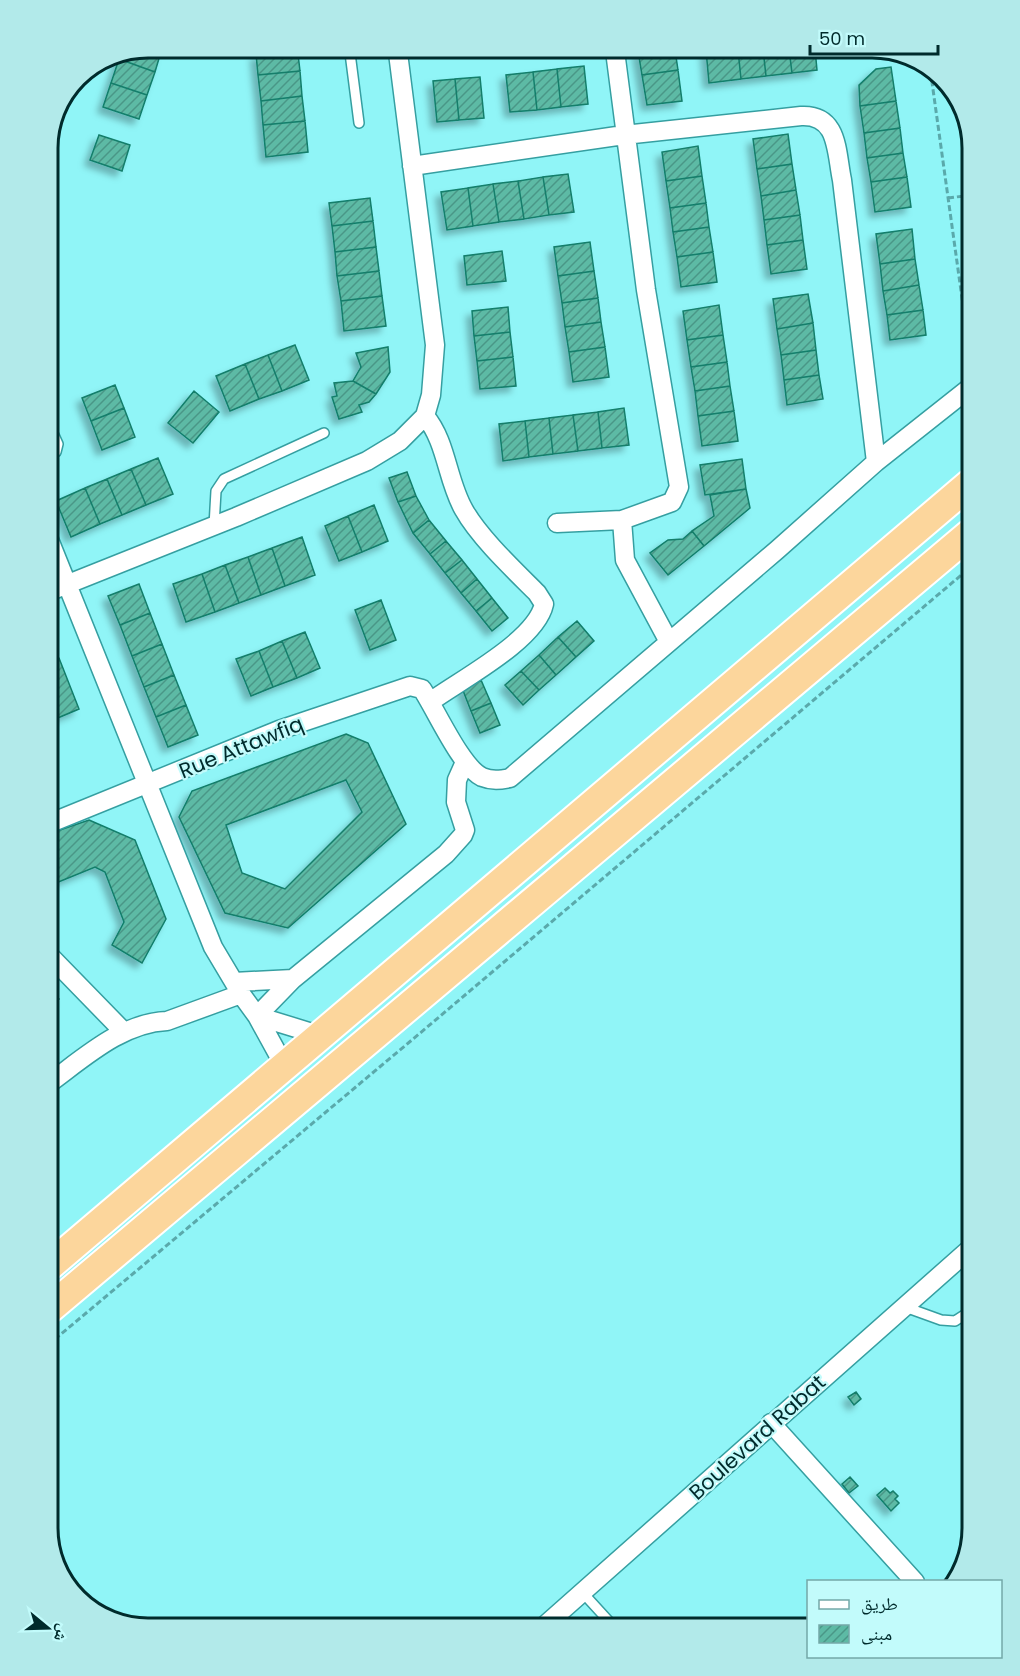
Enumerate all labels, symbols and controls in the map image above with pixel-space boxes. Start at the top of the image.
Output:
scale bar [810,18,938,56]
text: 50 m [819,26,865,51]
street label: Rue Attawfiq [174,709,308,785]
street label: Boulevard Rabat [682,1368,832,1506]
legend [807,1580,1002,1658]
text: طريق [861,1591,898,1616]
north arrow [18,1598,78,1658]
text: ش [48,1621,75,1645]
text: مبنى [861,1621,892,1646]

